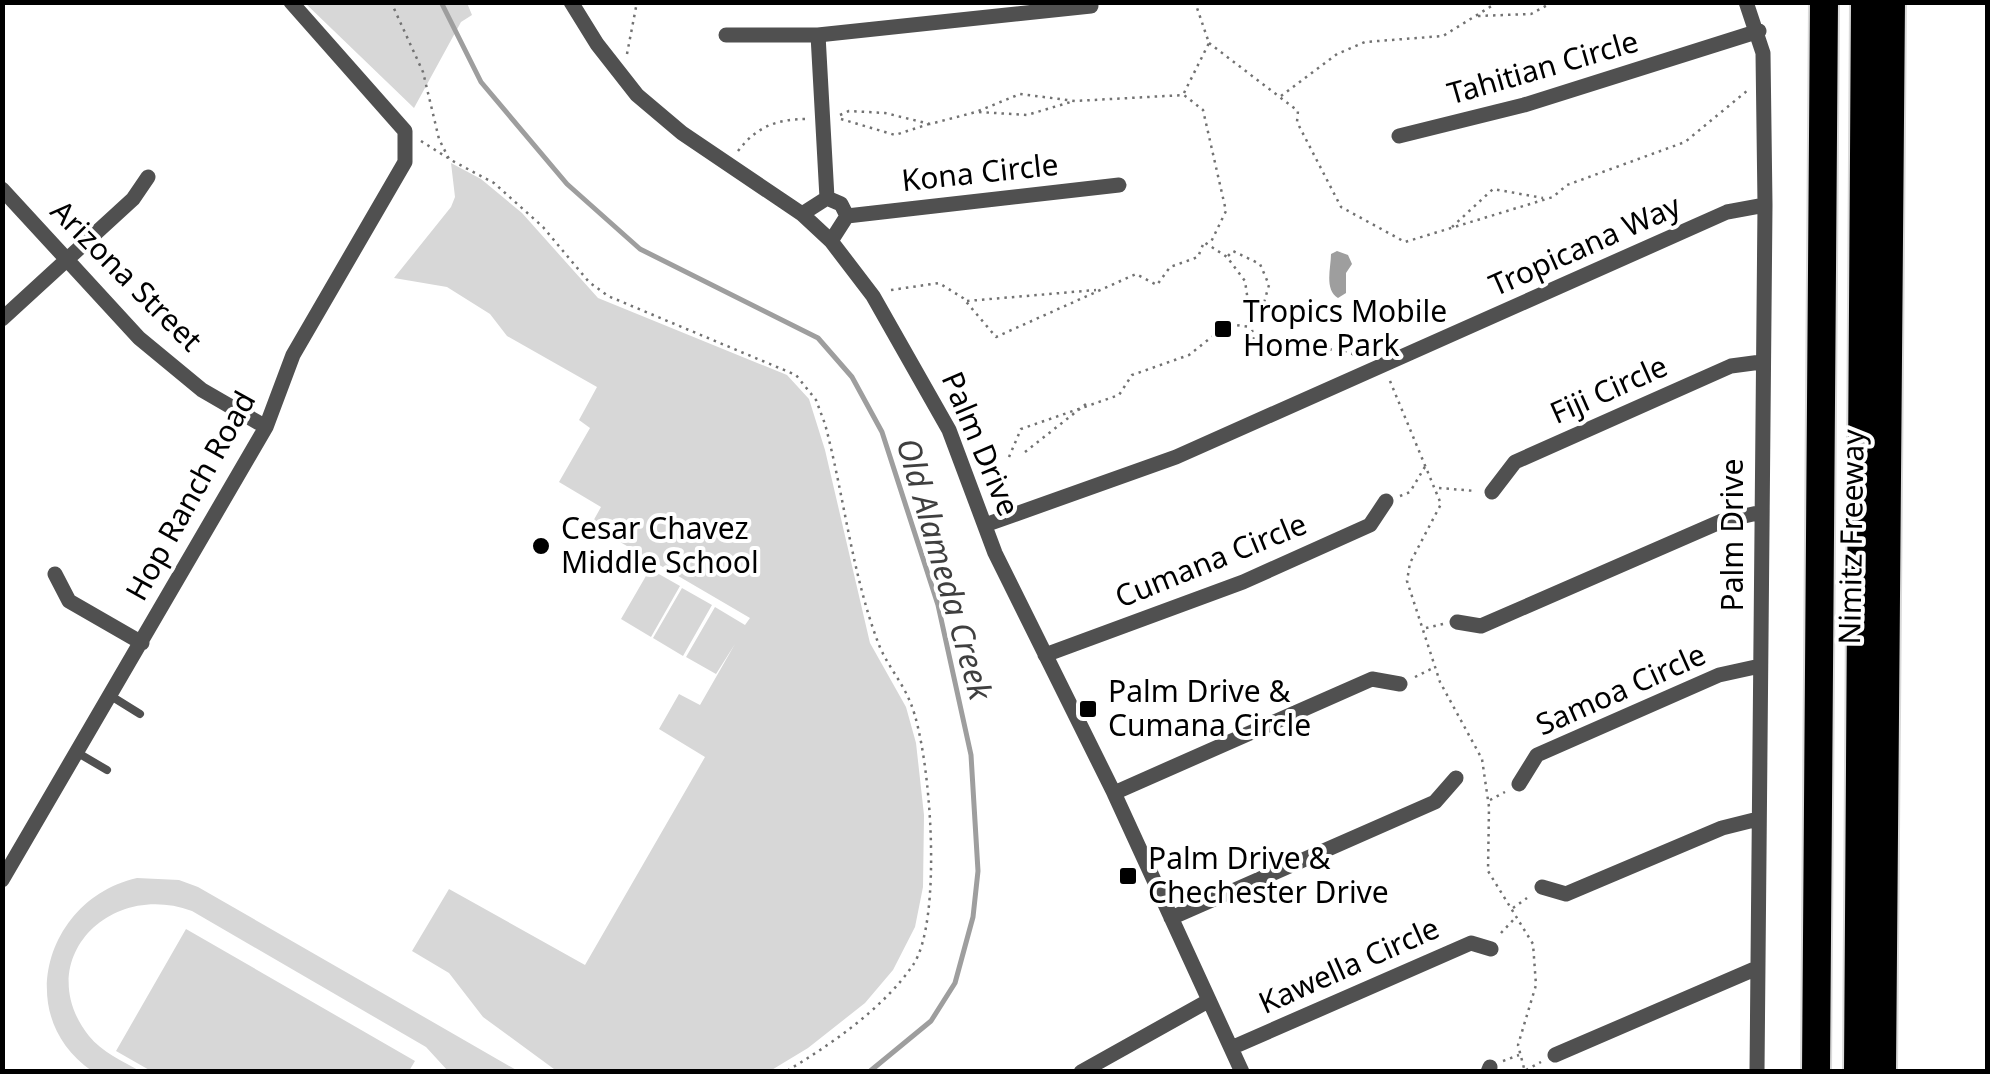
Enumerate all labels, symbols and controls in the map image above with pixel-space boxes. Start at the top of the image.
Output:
street label: Tahitian Circle [1442,20,1643,113]
street label: Kona Circle [899,143,1060,200]
street label: Tropicana Way [1482,184,1687,305]
street label: Arizona Street [42,190,212,360]
place label: Tropics Mobile Home Park [1243,290,1447,365]
marker: Tropics Mobile Home Park [1212,318,1234,340]
street label: Fiji Circle [1543,345,1673,433]
street label: Palm Drive [933,365,1030,522]
street label: Hop Ranch Road [115,383,264,607]
street label: Nimitz Freeway [1828,428,1873,645]
water label: Old Alameda Creek [888,433,1004,706]
street label: Palm Drive [1711,459,1752,611]
street label: Cumana Circle [1109,503,1312,617]
place label: Cesar Chavez Middle School [561,507,759,582]
marker: Cesar Chavez Middle School [530,535,552,557]
street label: Samoa Circle [1529,633,1712,744]
place label: Palm Drive & Cumana Circle [1108,670,1311,745]
marker: Palm Drive & Cumana Circle [1077,698,1099,720]
place label: Palm Drive & Chechester Drive [1148,837,1389,912]
marker: Palm Drive & Chechester Drive [1117,865,1139,887]
street label: Kawella Circle [1252,907,1445,1023]

